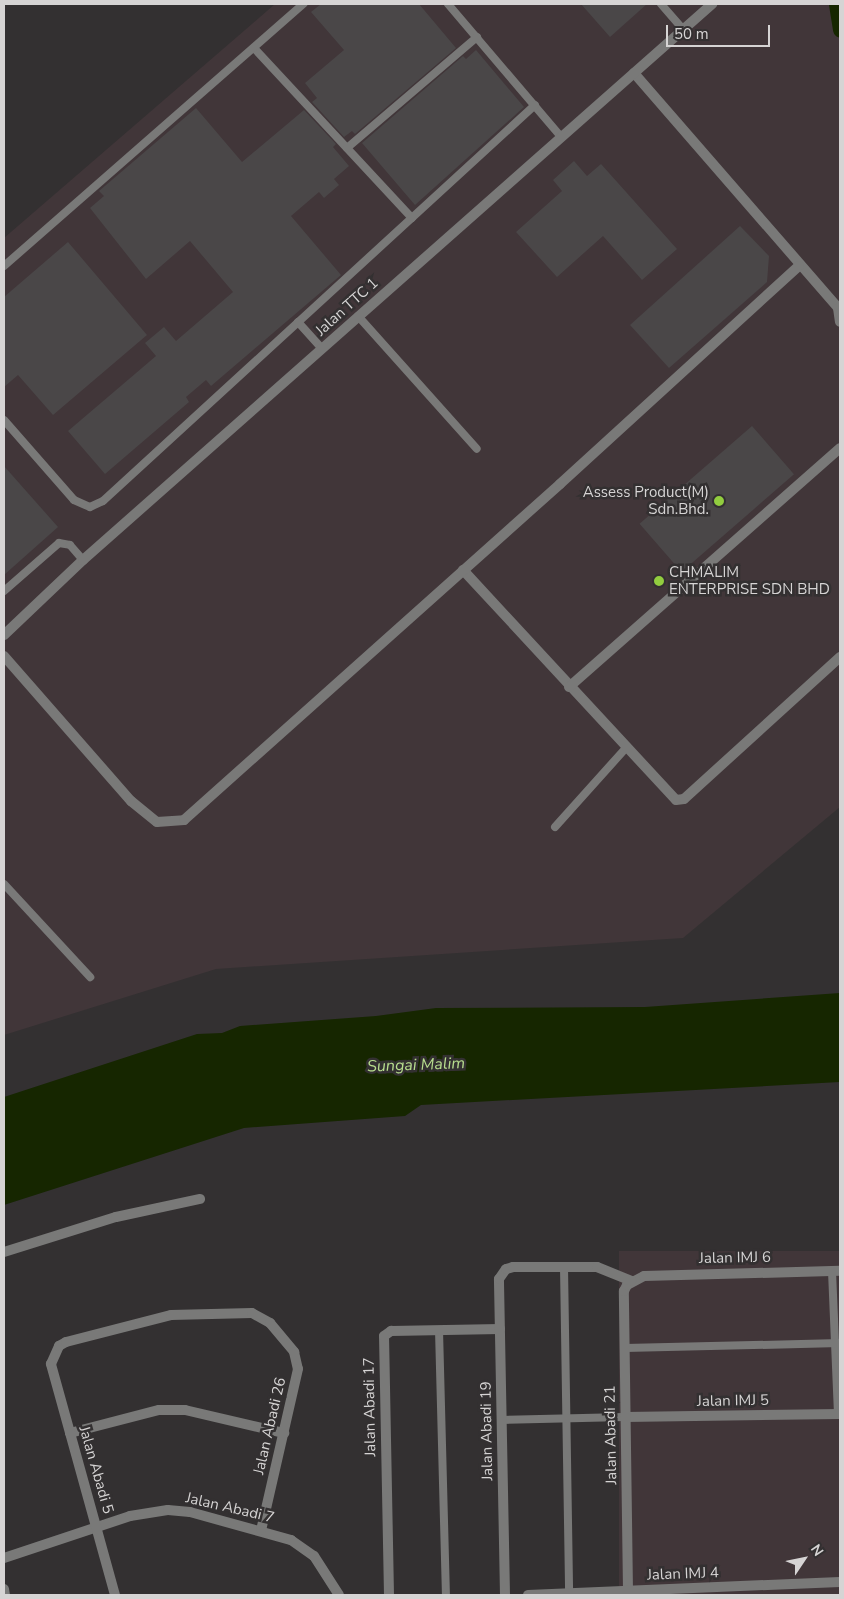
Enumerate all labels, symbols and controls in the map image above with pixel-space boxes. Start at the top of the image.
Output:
scale bar [669,15,773,47]
text: 50 m [674,24,709,44]
street label: Jalan TTC 1 [312,274,382,340]
place label: Assess Product(M) Sdn.Bhd. [583,483,709,518]
marker: Assess Product(M) Sdn.Bhd. [713,495,725,507]
place label: CHMALIM ENTERPRISE SDN BHD [669,563,830,598]
marker: CHMALIM ENTERPRISE SDN BHD [653,575,665,587]
water label: Sungai Malim [367,1054,465,1076]
street label: Jalan IMJ 6 [699,1248,771,1268]
street label: Jalan Abadi 17 [360,1357,380,1457]
street label: Jalan Abadi 26 [250,1376,290,1476]
street label: Jalan Abadi 19 [477,1381,497,1481]
street label: Jalan Abadi 21 [601,1385,621,1485]
street label: Jalan IMJ 5 [697,1391,769,1411]
street label: Jalan Abadi 5 [75,1424,117,1516]
street label: Jalan Abadi 7 [184,1489,276,1527]
north arrow [779,1534,829,1584]
text: N [806,1541,828,1560]
street label: Jalan IMJ 4 [647,1564,719,1584]

